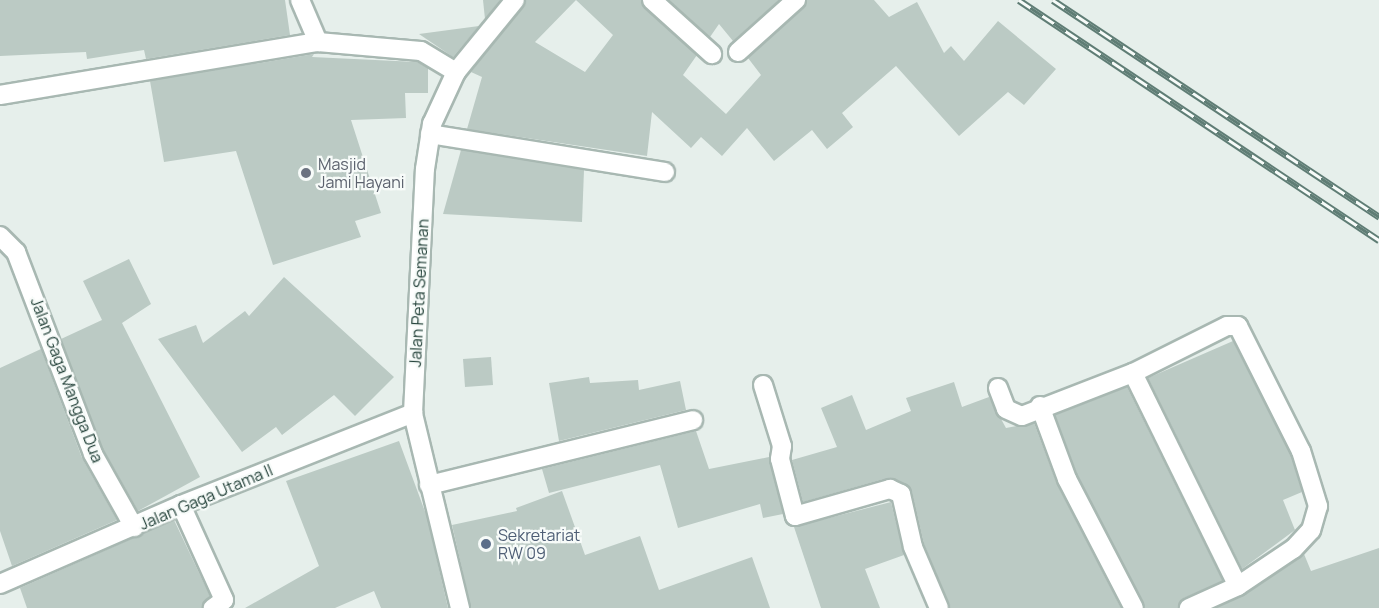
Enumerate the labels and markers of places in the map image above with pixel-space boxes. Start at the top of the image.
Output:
place label: Masjid Jami Hayani [318,154,404,192]
marker: Masjid Jami Hayani [299,166,313,180]
place label: Sekretariat RW 09 [498,525,580,563]
marker: Sekretariat RW 09 [479,537,493,551]

